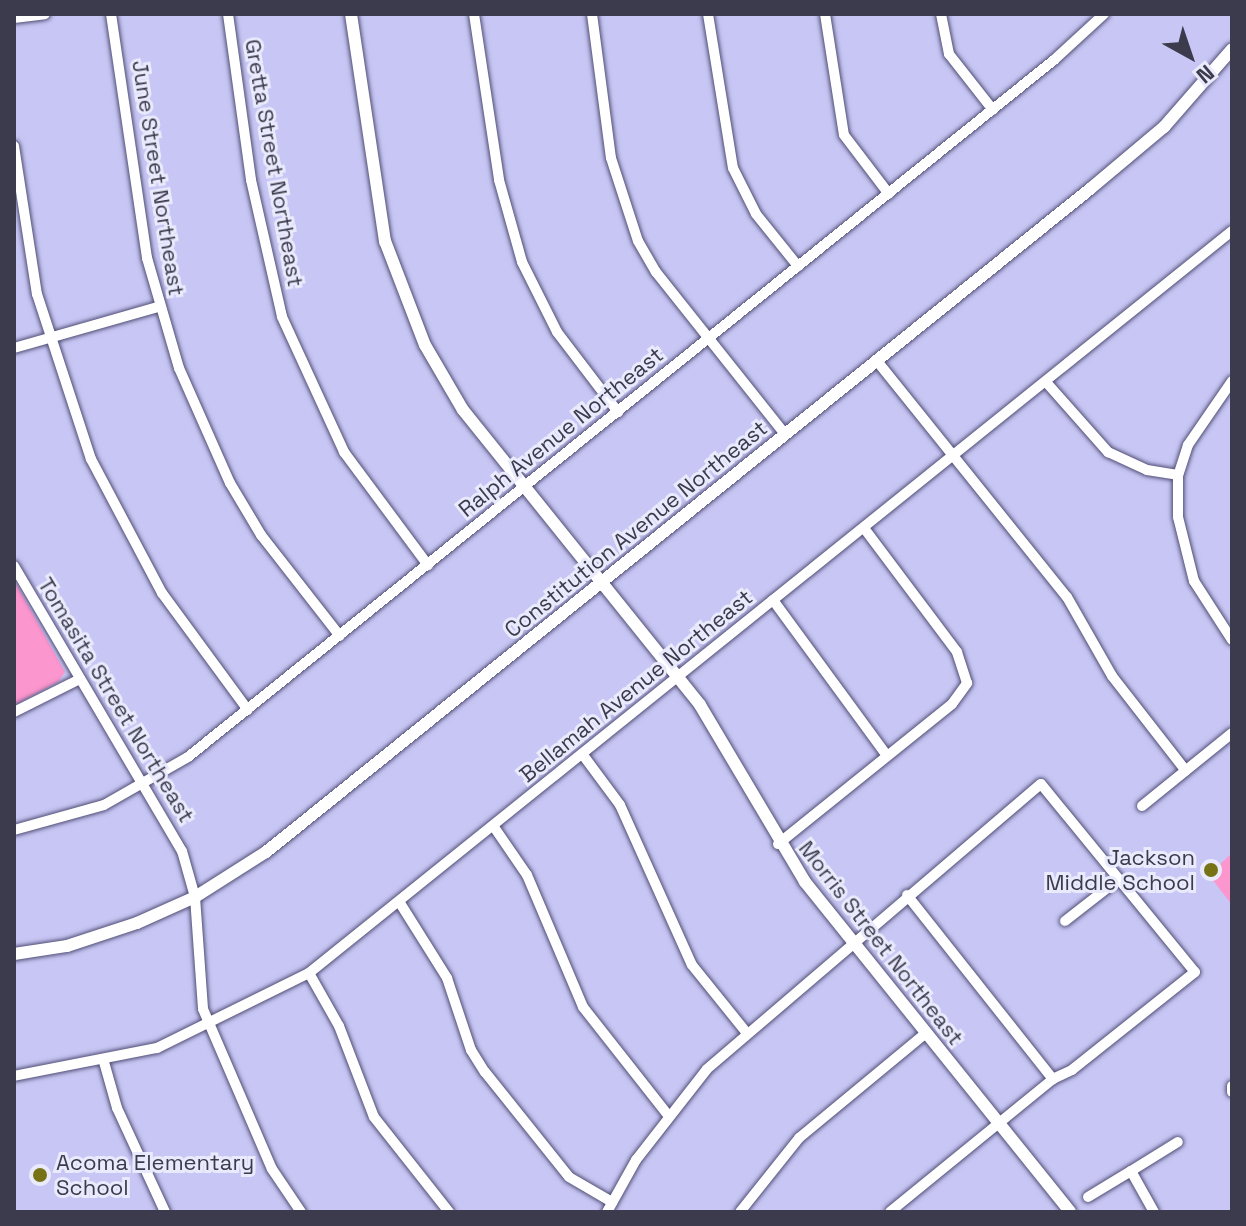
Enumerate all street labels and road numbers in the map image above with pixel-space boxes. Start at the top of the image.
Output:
street label: Gretta Street Northeast [239,37,309,289]
street label: June Street Northeast [126,58,190,298]
street label: Ralph Avenue Northeast [453,341,669,523]
street label: Constitution Avenue Northeast [499,415,773,643]
street label: Tomasita Street Northeast [32,573,200,827]
street label: Bellamah Avenue Northeast [514,584,758,788]
street label: Morris Street Northeast [793,836,969,1050]

